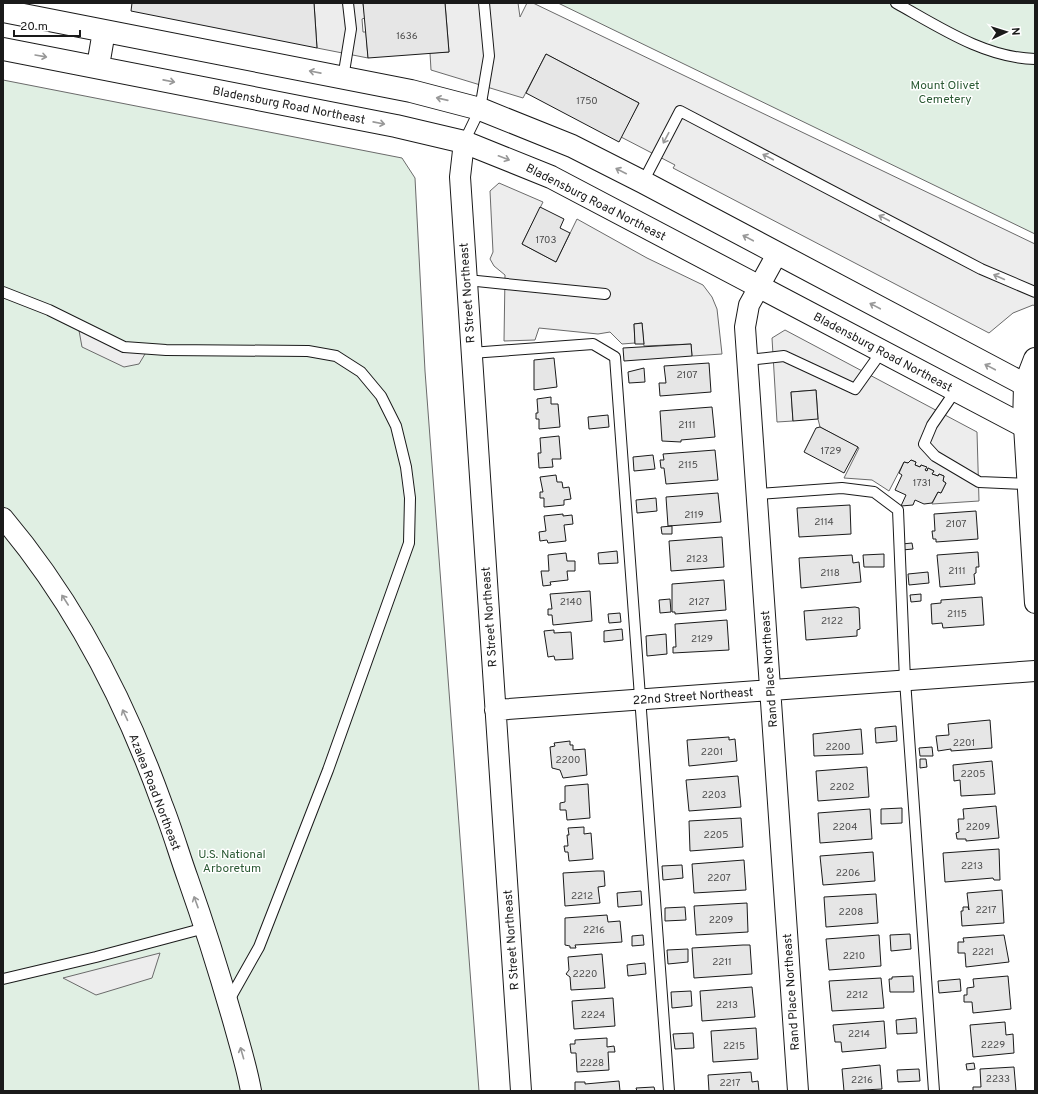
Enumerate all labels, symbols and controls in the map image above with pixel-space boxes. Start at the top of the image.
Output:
scale bar [14,12,80,38]
north arrow [986,12,1026,52]
text: 20 m [20,19,48,35]
text: N [1008,27,1022,36]
house number: 1636 [396,30,418,43]
one-way arrow [34,52,47,60]
one-way arrow [309,68,322,76]
one-way arrow [162,77,175,85]
park label: Mount Olivet Cemetery [910,78,980,108]
street label: Bladensburg Road Northeast [211,83,367,129]
one-way arrow [436,94,449,102]
house number: 1750 [576,95,598,108]
one-way arrow [372,119,385,127]
one-way arrow [662,132,669,144]
one-way arrow [763,153,775,161]
one-way arrow [497,154,509,162]
street label: Bladensburg Road Northeast [523,161,668,245]
one-way arrow [615,167,627,174]
one-way arrow [878,214,890,221]
house number: 1703 [535,234,557,247]
one-way arrow [742,234,754,242]
street label: R Street Northeast [457,242,479,344]
one-way arrow [994,273,1006,280]
one-way arrow [869,302,881,309]
street label: Bladensburg Road Northeast [810,309,955,396]
one-way arrow [984,362,996,370]
house number: 2107 [676,369,698,382]
house number: 2111 [678,419,696,432]
house number: 1729 [821,445,841,458]
house number: 2115 [678,459,698,472]
house number: 1731 [913,477,931,490]
house number: 2119 [684,509,704,522]
house number: 2114 [814,516,834,529]
house number: 2107 [945,518,967,531]
house number: 2123 [686,553,708,566]
house number: 2111 [948,565,966,578]
street label: R Street Northeast [479,566,501,668]
house number: 2118 [820,567,840,580]
one-way arrow [60,594,68,606]
house number: 2140 [560,596,582,609]
house number: 2127 [688,596,710,609]
house number: 2115 [947,608,967,621]
street label: Rand Place Northeast [758,610,782,728]
house number: 2122 [821,615,843,628]
house number: 2129 [691,633,713,646]
street label: 22nd Street Northeast [632,685,754,709]
one-way arrow [121,710,128,722]
street label: Azalea Road Northeast [124,732,184,853]
house number: 2201 [953,737,975,750]
house number: 2200 [825,741,851,754]
house number: 2201 [701,746,723,759]
house number: 2200 [555,754,581,767]
house number: 2205 [961,768,985,781]
house number: 2202 [830,781,854,794]
house number: 2203 [702,789,726,802]
house number: 2204 [833,821,857,834]
house number: 2209 [966,821,990,834]
house number: 2205 [704,829,728,842]
park label: U.S. National Arboretum [198,847,266,877]
house number: 2213 [961,860,983,873]
house number: 2206 [836,867,860,880]
house number: 2207 [707,872,731,885]
street label: R Street Northeast [501,889,523,991]
house number: 2212 [571,890,593,903]
one-way arrow [191,897,199,909]
house number: 2217 [975,904,997,917]
house number: 2208 [839,906,863,919]
house number: 2209 [709,914,733,927]
house number: 2216 [583,924,605,937]
street label: Rand Place Northeast [780,933,804,1051]
house number: 2221 [972,946,994,959]
house number: 2210 [843,950,865,963]
house number: 2211 [712,956,732,969]
house number: 2220 [573,968,597,981]
house number: 2212 [846,989,868,1002]
house number: 2213 [716,999,738,1012]
house number: 2224 [581,1009,605,1022]
house number: 2214 [848,1028,870,1041]
house number: 2229 [981,1039,1005,1052]
house number: 2215 [723,1040,745,1053]
one-way arrow [238,1047,245,1060]
house number: 2228 [580,1057,604,1070]
house number: 2233 [986,1073,1010,1086]
house number: 2216 [851,1074,873,1087]
house number: 2217 [719,1077,741,1090]

